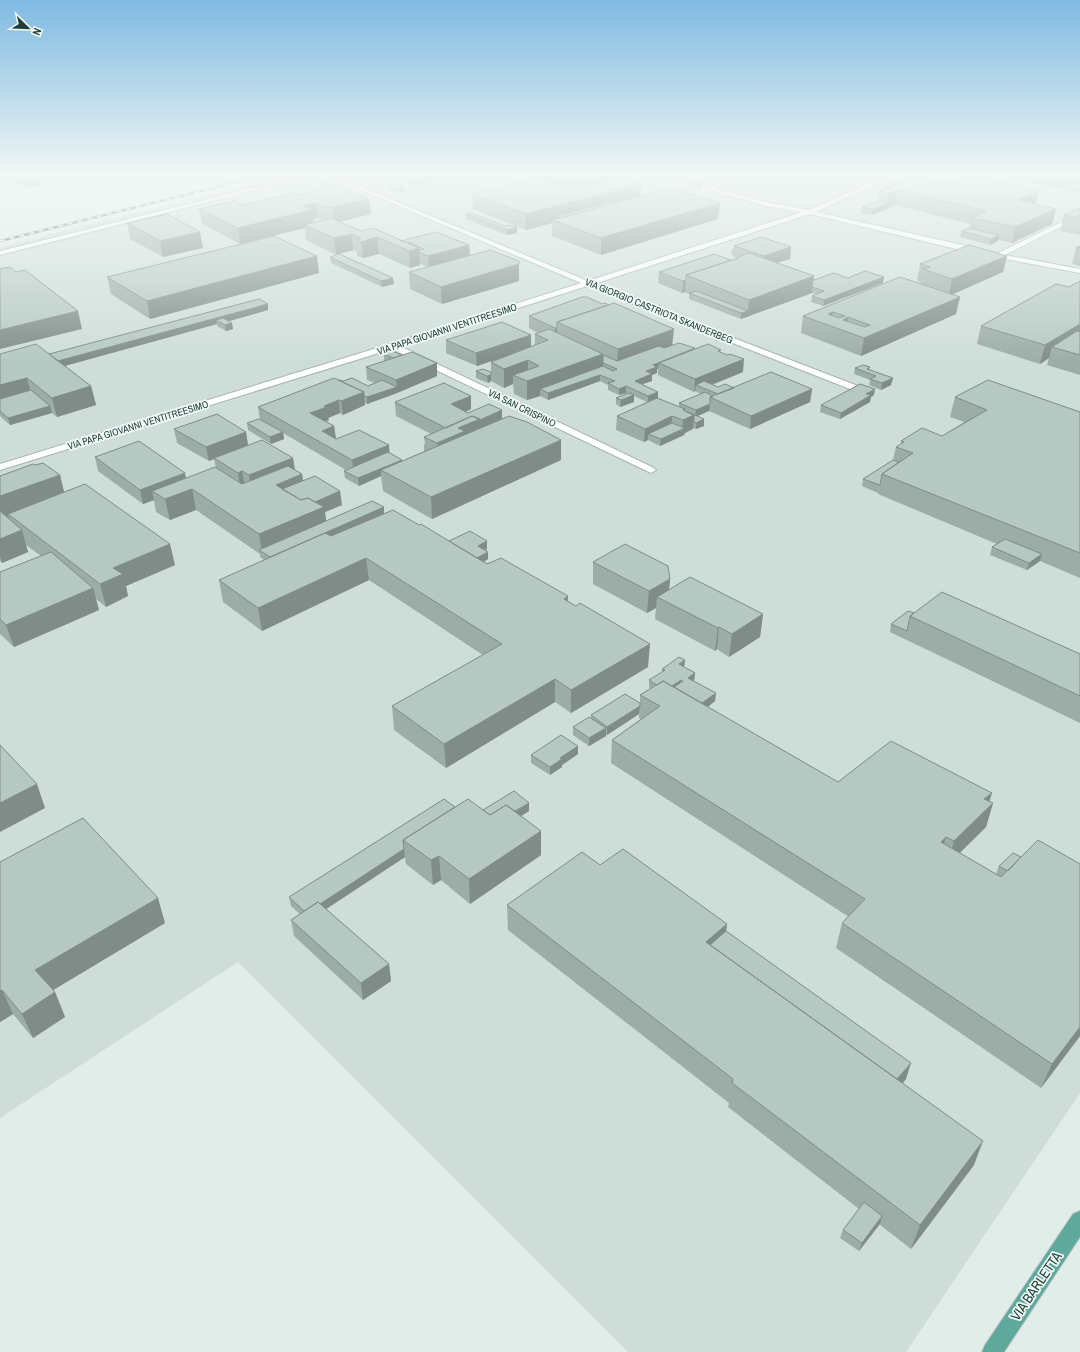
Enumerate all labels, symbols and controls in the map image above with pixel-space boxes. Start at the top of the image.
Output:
north arrow [8,8,48,48]
text: N [29,26,45,38]
street label: VIA GIORGIO CASTRIOTA SKANDERBEG [583,275,735,347]
street label: VIA PAPA GIOVANNI VENTITREESIMO [375,300,519,358]
street label: VIA SAN CRISPINO [486,386,558,430]
street label: VIA PAPA GIOVANNI VENTITREESIMO [66,397,210,453]
street label: VIA BARLETTA [1006,1248,1066,1324]

